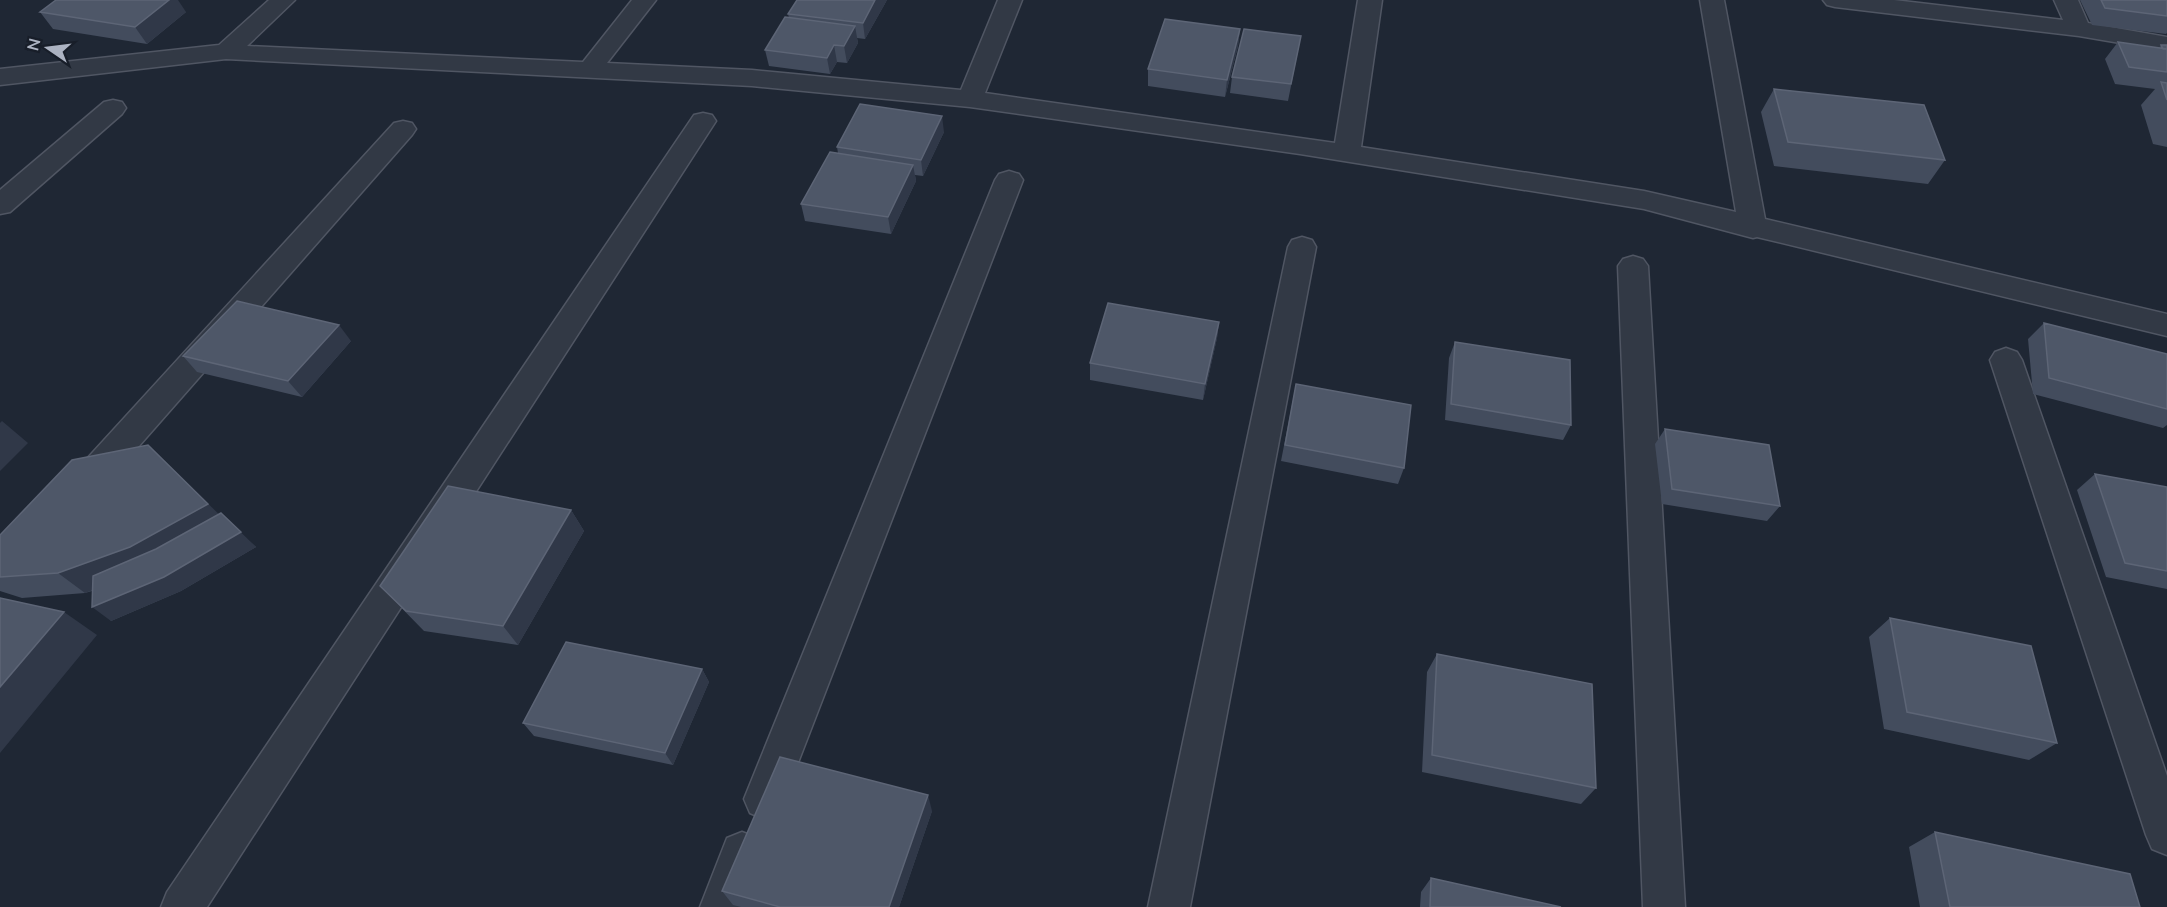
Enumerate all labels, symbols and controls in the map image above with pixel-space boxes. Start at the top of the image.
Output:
north arrow [18,18,78,78]
text: N [22,36,45,53]

